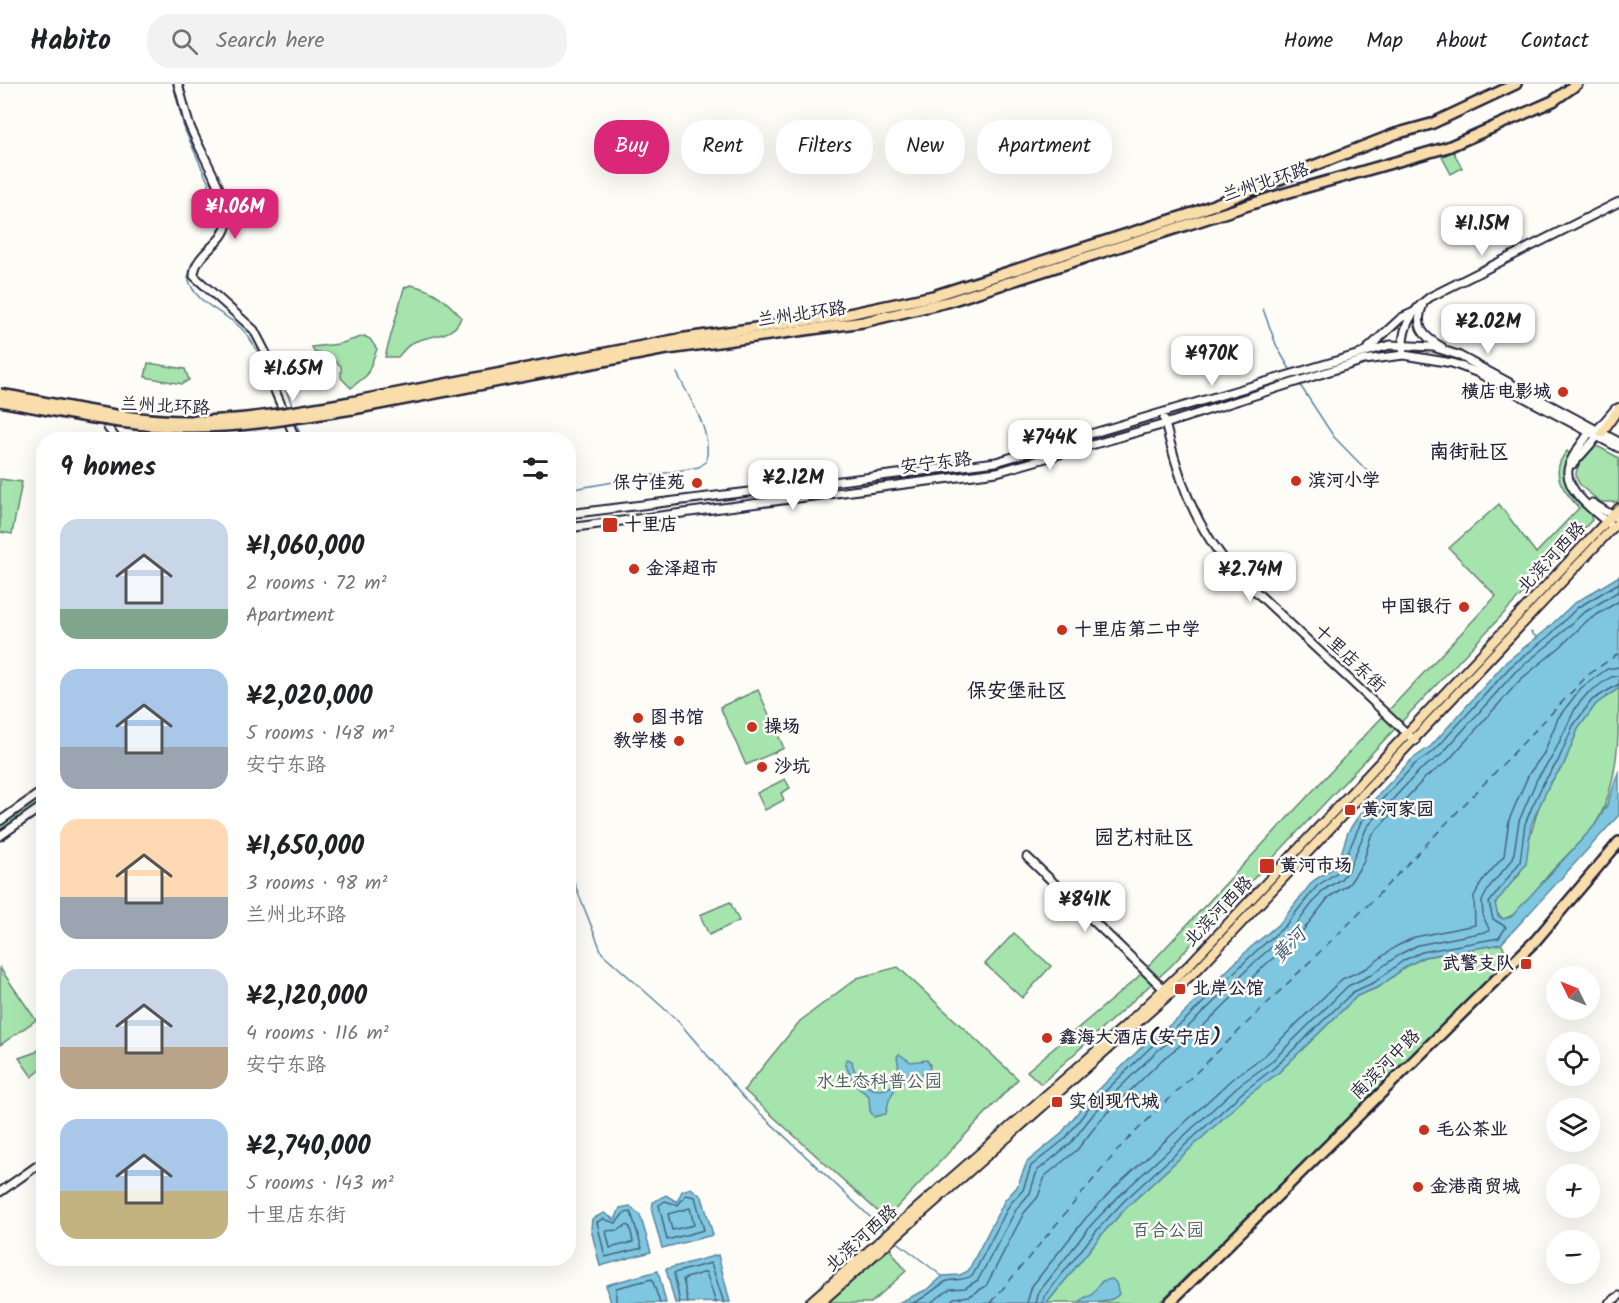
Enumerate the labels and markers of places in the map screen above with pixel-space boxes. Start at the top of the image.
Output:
pin: ¥1.06M [186,189,284,240]
pin: ¥1.15M [1433,206,1531,257]
pin: ¥2.02M [1439,304,1537,355]
pin: ¥970K [1170,336,1254,387]
pin: ¥1.65M [244,351,342,402]
place label: 横店电影城 [1461,378,1551,407]
marker: 横店电影城 [1556,385,1570,399]
pin: ¥744K [1008,420,1092,471]
pin: ¥2.12M [744,460,842,511]
place label: 滨河小学 [1308,467,1380,496]
place label: 保宁佳苑 [613,469,685,498]
marker: 滨河小学 [1289,474,1303,488]
marker: 保宁佳苑 [690,476,704,490]
place label: 十里店 [624,511,678,540]
marker: 十里店 [601,516,619,534]
pin: ¥2.74M [1201,552,1299,603]
place label: 金泽超市 [646,555,718,584]
marker: 金泽超市 [627,562,641,576]
place label: 中国银行 [1380,593,1452,622]
marker: 中国银行 [1457,600,1471,614]
place label: 十里店第二中学 [1074,616,1200,645]
marker: 十里店第二中学 [1055,623,1069,637]
place label: 图书馆 [650,704,704,733]
marker: 图书馆 [631,711,645,725]
place label: 操场 [764,713,800,742]
marker: 操场 [745,720,759,734]
place label: 教学楼 [613,727,667,756]
marker: 教学楼 [672,734,686,748]
place label: 沙坑 [774,753,810,782]
marker: 沙坑 [755,760,769,774]
place label: 黄河家园 [1362,796,1434,825]
marker: 黄河家园 [1343,803,1357,817]
place label: 黄河市场 [1280,852,1352,881]
marker: 黄河市场 [1258,857,1276,875]
pin: ¥841K [1043,882,1127,933]
place label: 武警支队 [1442,950,1514,979]
marker: 武警支队 [1519,957,1533,971]
place label: 北岸公馆 [1192,975,1264,1004]
marker: 北岸公馆 [1173,982,1187,996]
place label: 鑫海大酒店(安宁店) [1059,1024,1221,1053]
marker: 鑫海大酒店(安宁店) [1040,1031,1054,1045]
place label: 实创现代城 [1069,1088,1159,1117]
marker: 实创现代城 [1050,1095,1064,1109]
place label: 毛公茶业 [1436,1116,1508,1145]
marker: 毛公茶业 [1417,1123,1431,1137]
place label: 金港商贸城 [1430,1173,1520,1202]
marker: 金港商贸城 [1411,1180,1425,1194]

